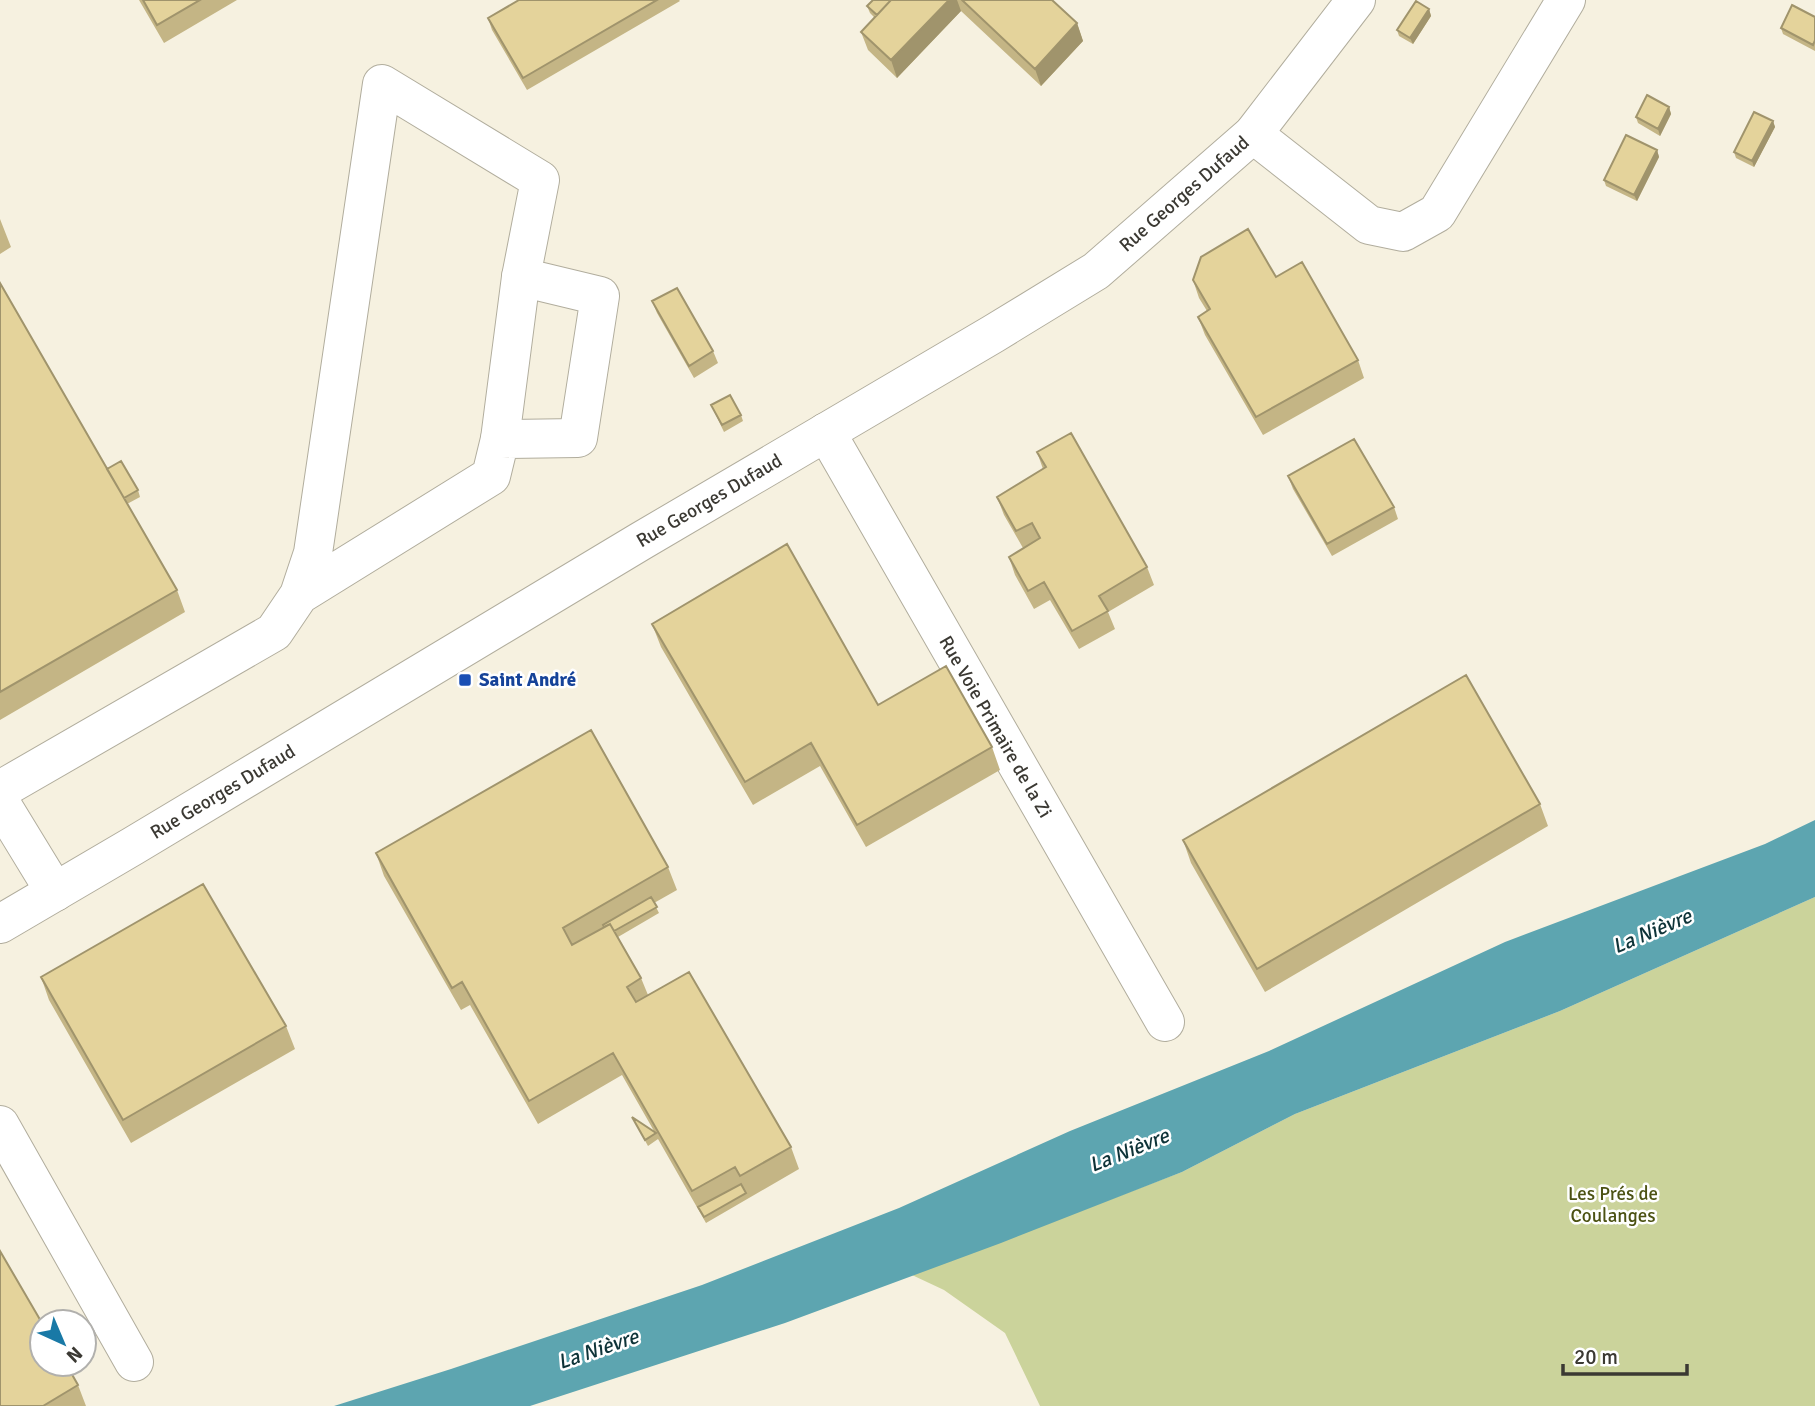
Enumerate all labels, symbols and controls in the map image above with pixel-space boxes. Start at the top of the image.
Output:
street label: Rue Georges Dufaud [1114,131,1254,257]
street label: Rue Georges Dufaud [632,449,786,553]
street label: Rue Voie Primaire de la Zi [934,631,1057,822]
place label: Saint André [479,668,576,692]
marker: Saint André [457,672,473,688]
street label: Rue Georges Dufaud [146,739,300,845]
water label: La Nièvre [1608,902,1697,959]
water label: La Nièvre [1085,1122,1174,1178]
park label: Les Prés de Coulanges [1568,1182,1658,1228]
north arrow [28,1308,98,1378]
water label: La Nièvre [554,1323,643,1375]
scale bar [1563,1332,1687,1376]
text: N [61,1341,87,1368]
text: 20 m [1574,1344,1618,1370]

